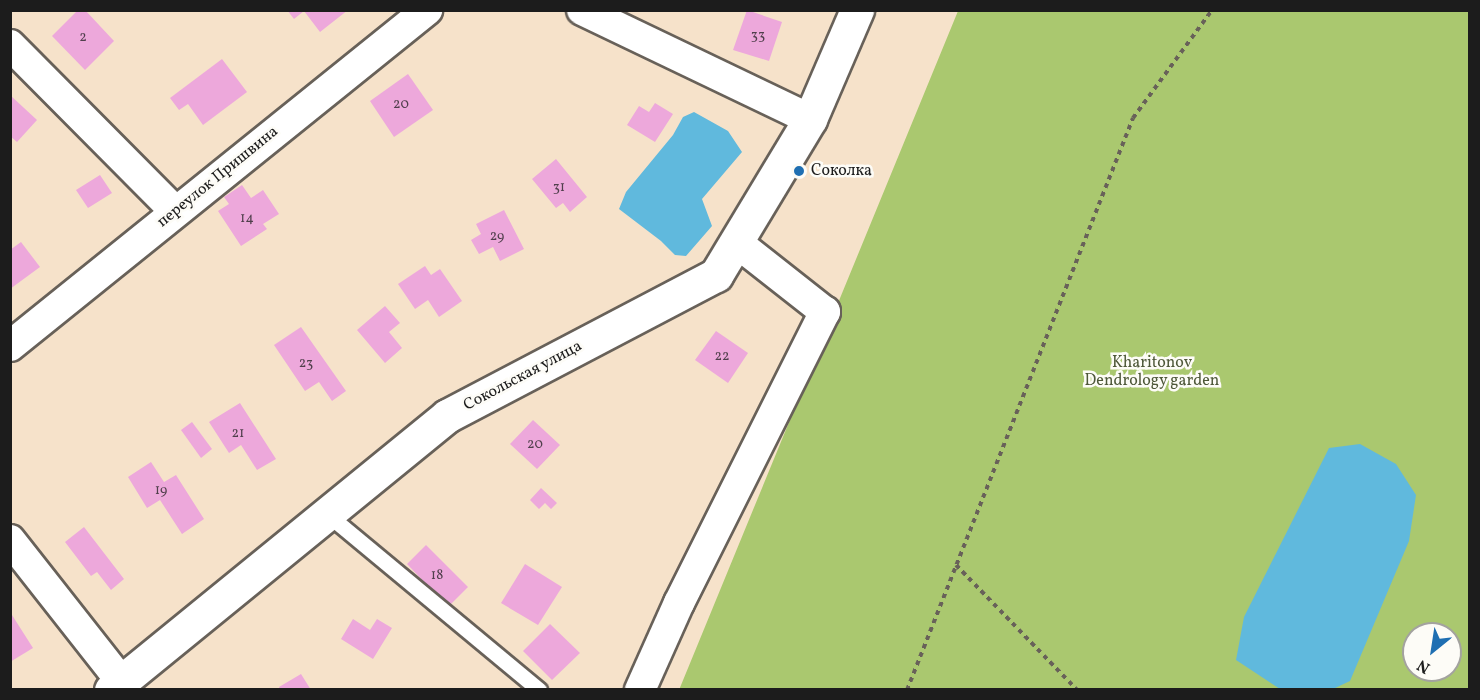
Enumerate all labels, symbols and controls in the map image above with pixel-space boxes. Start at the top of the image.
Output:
house number: 33 [751,28,765,44]
house number: 2 [79,30,87,46]
house number: 20 [393,97,409,113]
street label: переулок Пришвина [154,122,282,232]
place label: Соколка [811,161,872,181]
marker: Соколка [792,164,806,178]
house number: 31 [553,180,565,196]
house number: 14 [240,211,254,227]
house number: 29 [490,229,504,245]
street label: Сокольская улица [460,337,586,415]
house number: 22 [714,349,730,365]
park label: Kharitonov Dendrology garden [1084,353,1220,391]
house number: 23 [299,356,313,372]
house number: 21 [232,426,244,442]
house number: 20 [527,437,543,453]
house number: 19 [155,483,167,499]
house number: 18 [431,568,443,584]
north arrow [1402,622,1462,682]
text: N [1413,653,1435,678]

